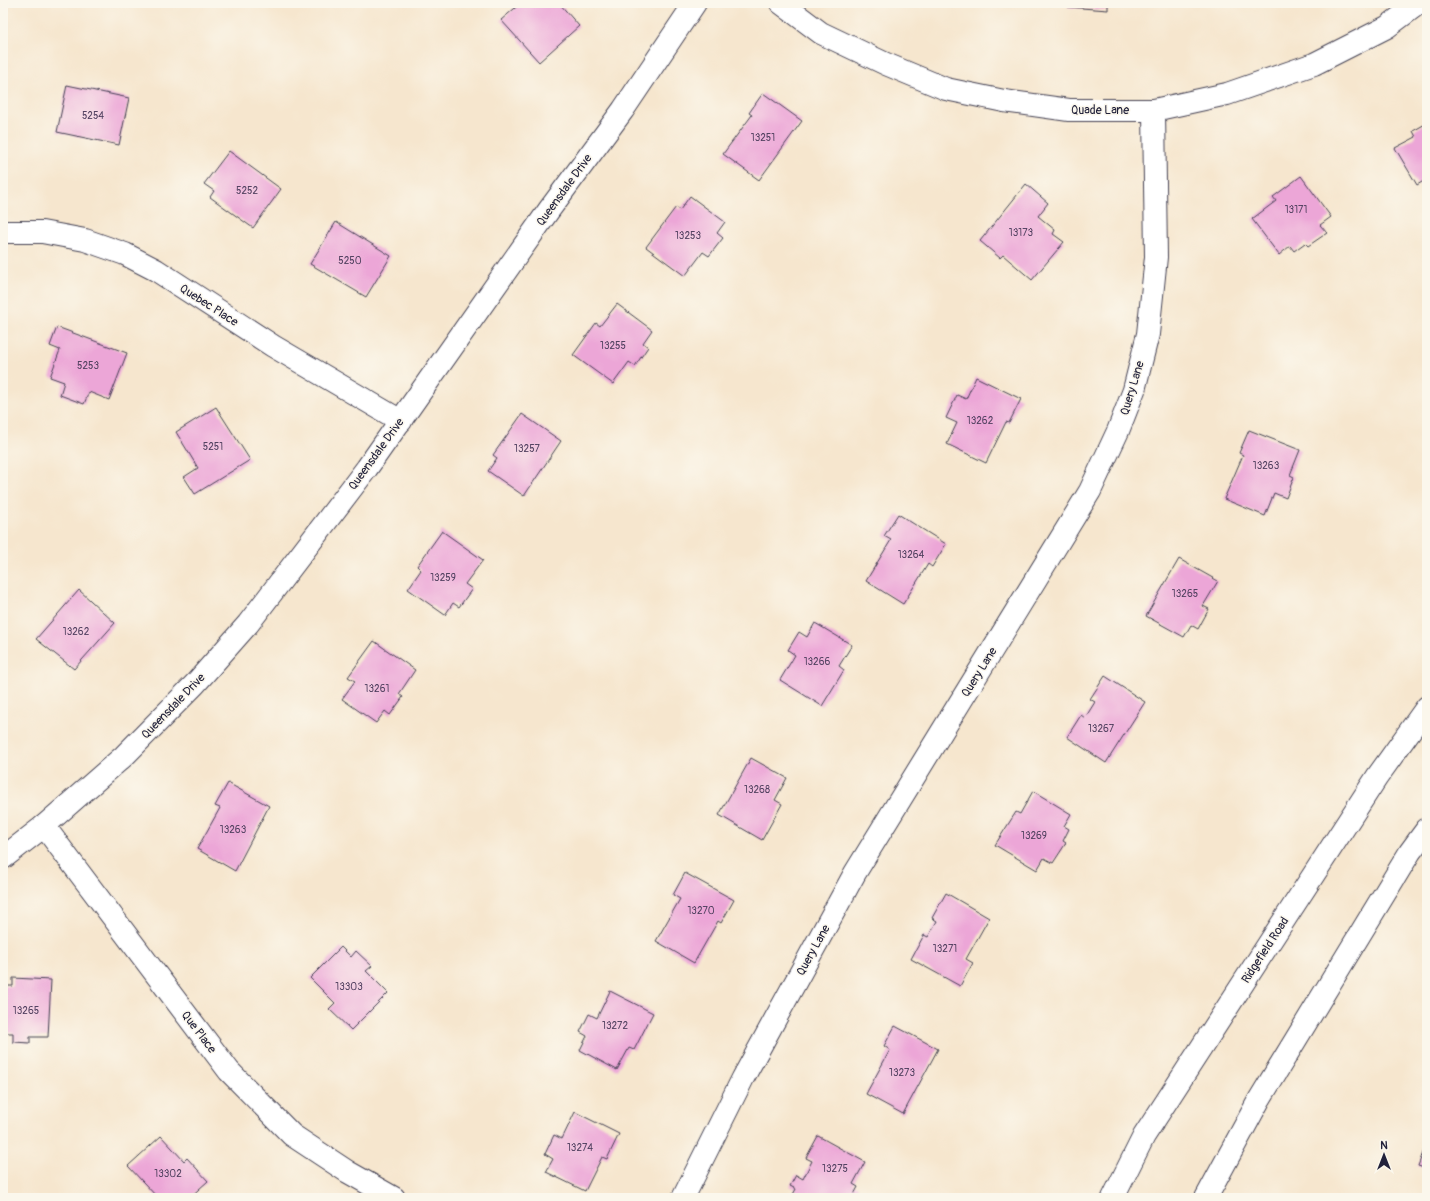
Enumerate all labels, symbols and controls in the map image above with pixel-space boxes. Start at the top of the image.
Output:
street label: Quade Lane [1071,103,1129,118]
house number: 5254 [82,110,104,122]
house number: 13251 [751,132,775,144]
street label: Queensdale Drive [533,151,596,229]
house number: 5252 [236,185,258,197]
house number: 13171 [1285,204,1307,216]
house number: 13173 [1009,227,1034,239]
house number: 13253 [675,230,701,242]
house number: 5250 [338,255,362,267]
street label: Quebec Place [177,281,241,330]
house number: 13255 [600,340,626,352]
street label: Query Lane [1117,359,1148,417]
house number: 5253 [77,360,99,372]
street label: Queensdale Drive [345,415,408,493]
house number: 13262 [967,415,994,427]
house number: 5251 [203,441,223,453]
house number: 13257 [514,443,541,455]
house number: 13263 [1253,460,1280,472]
house number: 13264 [898,549,925,561]
house number: 13259 [430,572,456,584]
house number: 13265 [1172,588,1198,600]
house number: 13262 [63,626,90,638]
street label: Query Lane [958,644,1001,700]
house number: 13266 [804,656,831,668]
street label: Queensdale Drive [138,670,208,742]
house number: 13261 [365,683,389,695]
house number: 13267 [1088,723,1115,735]
house number: 13268 [744,784,770,796]
house number: 13263 [220,824,247,836]
house number: 13269 [1021,830,1047,842]
house number: 13270 [687,905,715,917]
street label: Ridgefield Road [1238,914,1292,986]
street label: Query Lane [793,922,834,978]
house number: 13271 [933,943,957,955]
house number: 13303 [335,981,363,993]
house number: 13265 [13,1005,39,1017]
street label: Que Place [178,1008,219,1056]
house number: 13272 [602,1020,628,1032]
house number: 13273 [889,1067,915,1079]
north arrow [1364,1135,1404,1175]
text: N [1380,1139,1388,1152]
house number: 13274 [567,1142,593,1154]
house number: 13275 [822,1163,848,1175]
house number: 13302 [154,1168,182,1180]

